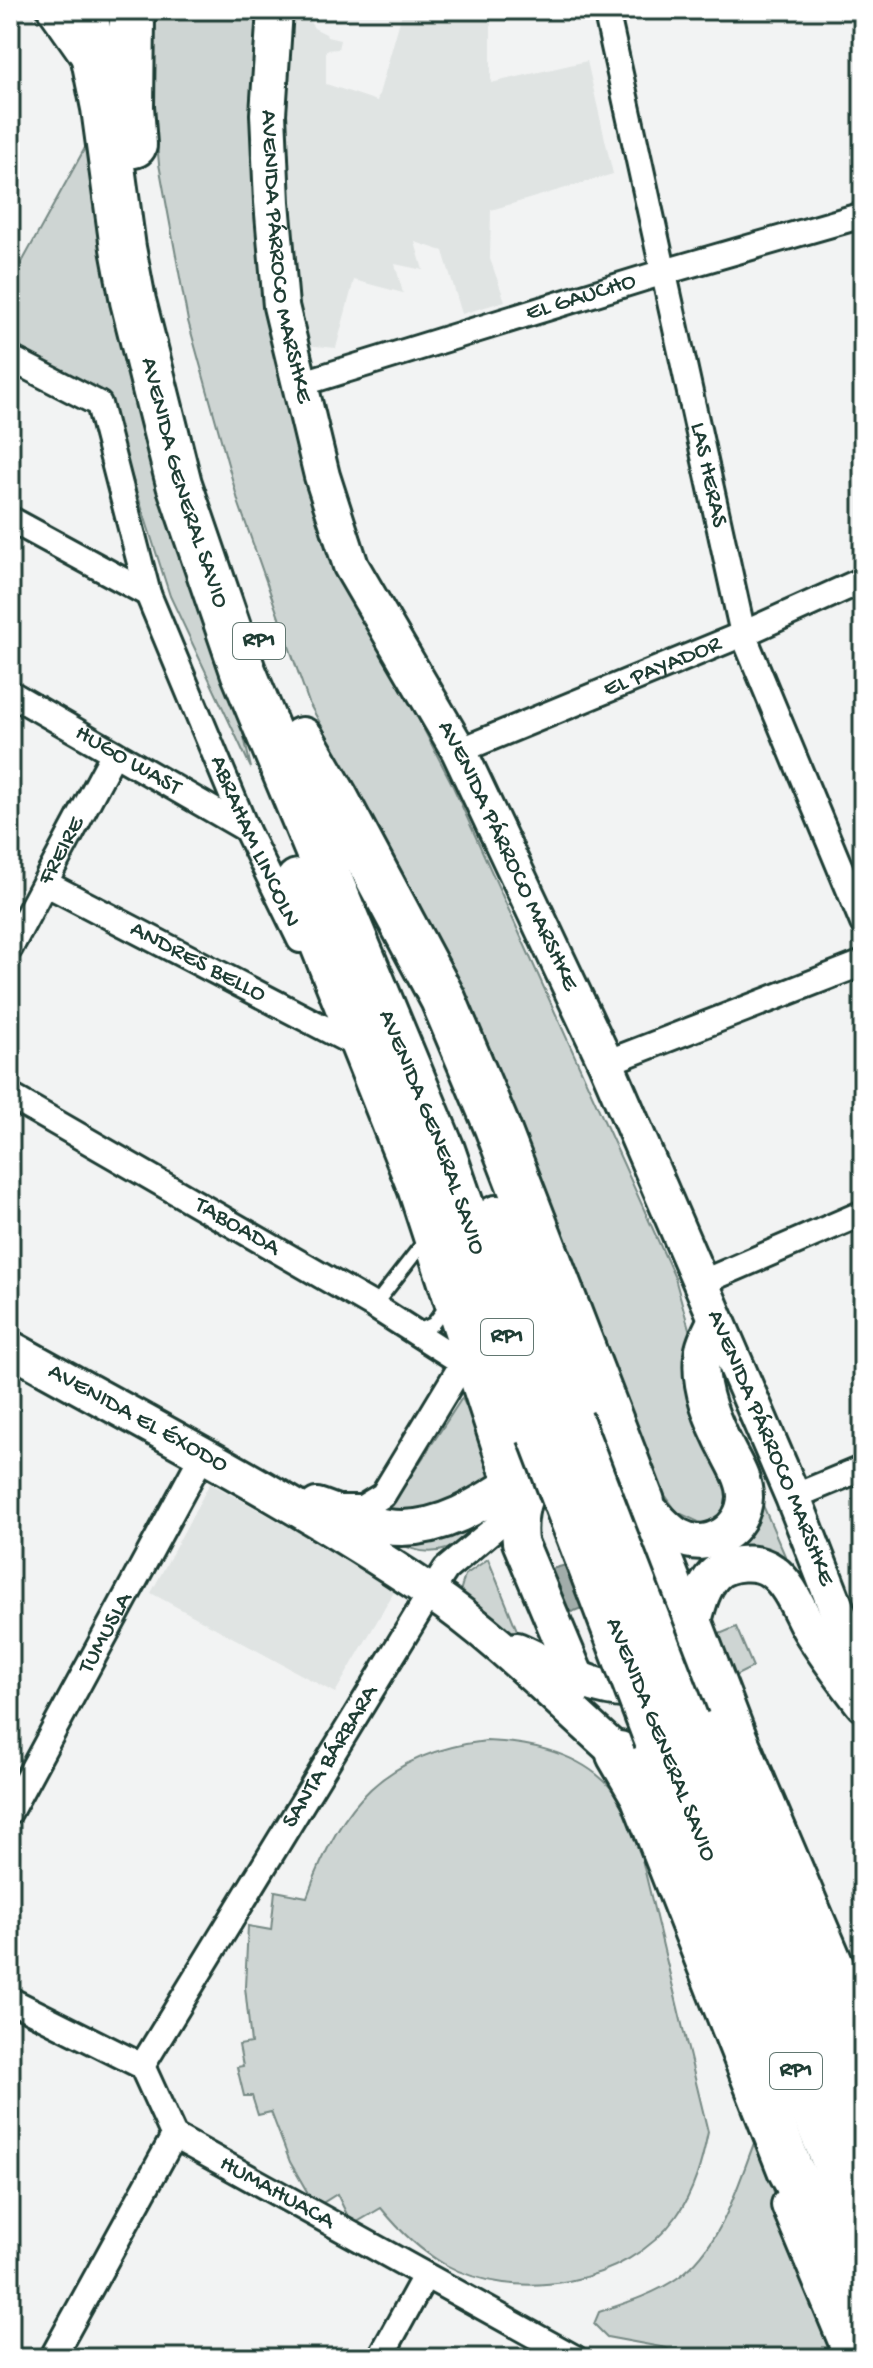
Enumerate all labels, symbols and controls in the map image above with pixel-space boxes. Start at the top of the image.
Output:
street label: AVENIDA PÁRROCO MARSHKE [253,109,319,407]
street label: EL GAUCHO [522,267,640,328]
street label: AVENIDA GENERAL SAVIO [133,354,235,612]
street label: LAS HERAS [683,420,734,531]
road number: RP1 [233,623,285,659]
street label: EL PAYADOR [599,629,727,704]
street label: AVENIDA PÁRROCO MARSHKE [430,716,585,997]
street label: HUGO WAST [70,719,188,804]
street label: ABRAHAM LINCOLN [203,752,306,932]
street label: FREIRE [31,811,92,891]
street label: ANDRES BELLO [125,915,270,1010]
street label: AVENIDA GENERAL SAVIO [371,1006,492,1259]
street label: TABOADA [187,1190,287,1264]
street label: AVENIDA PÁRROCO MARSHKE [700,1306,841,1591]
road number: RP1 [481,1319,533,1355]
street label: AVENIDA EL ÉXODO [43,1357,233,1480]
street label: TUMUSLA [72,1586,141,1681]
street label: AVENIDA GENERAL SAVIO [598,1614,722,1866]
street label: SANTA BÁRBARA [276,1679,386,1834]
road number: RP1 [770,2053,822,2089]
street label: HUMAHUACA [214,2149,341,2237]

